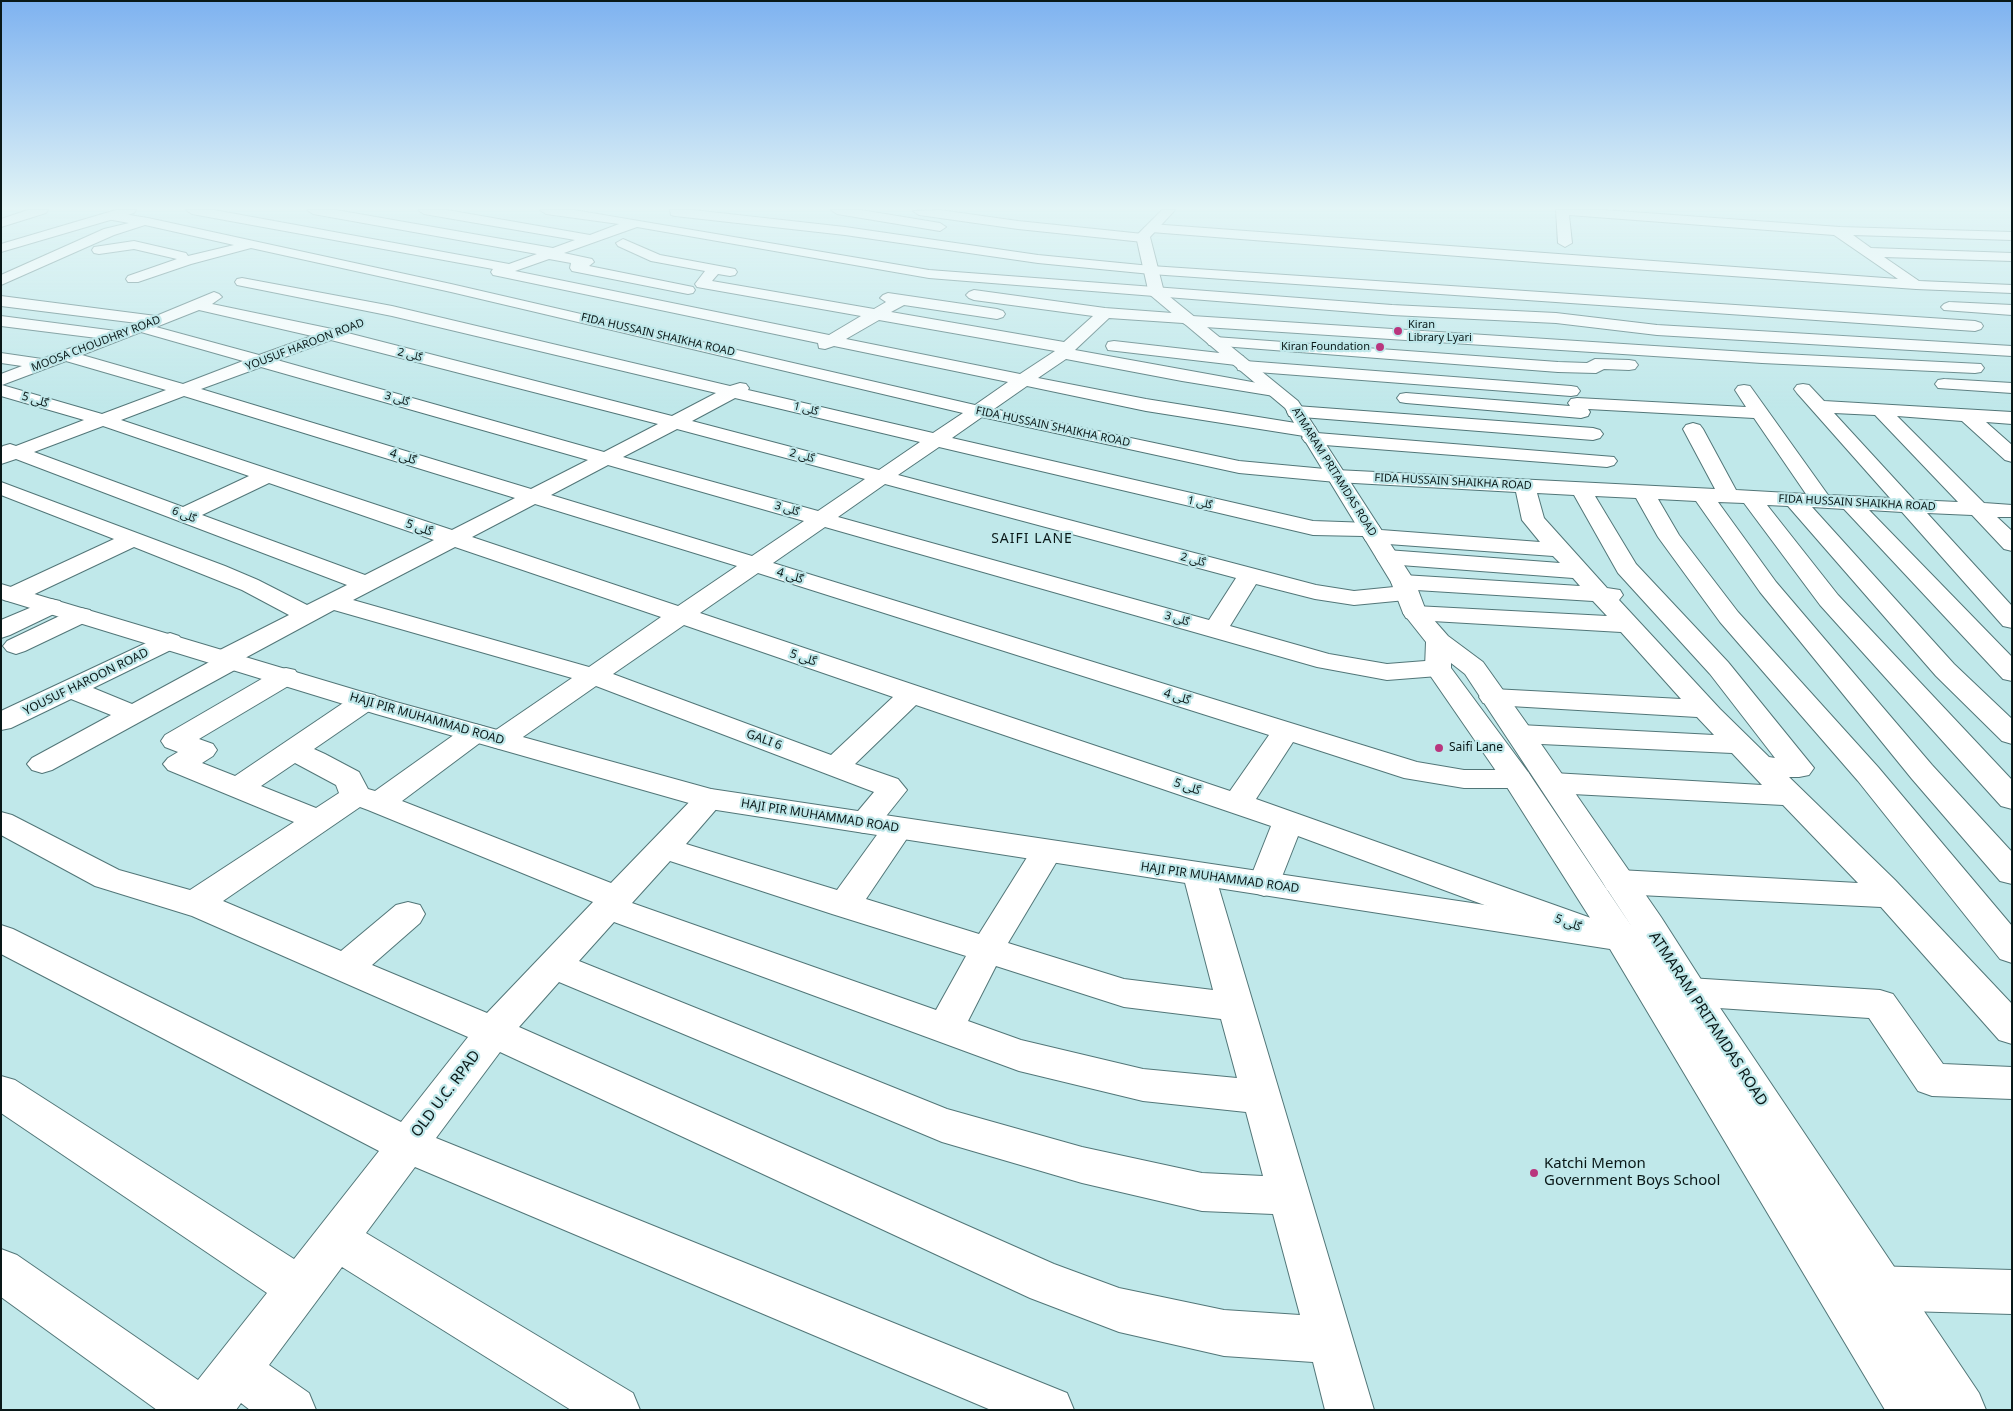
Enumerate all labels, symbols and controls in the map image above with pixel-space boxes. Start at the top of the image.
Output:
street label: FIDA HUSSAIN SHAIKHA ROAD [580,311,736,359]
street label: MOOSA CHOUDHRY ROAD [30,313,162,375]
street label: YOUSUF HAROON ROAD [244,316,366,374]
place label: Kiran Library Lyari [1408,318,1472,344]
marker: Kiran Library Lyari [1392,325,1404,337]
place label: Kiran Foundation [1281,340,1370,354]
marker: Kiran Foundation [1374,341,1386,353]
street label: گلی 2 [396,346,424,364]
street label: گلی 5 [20,389,50,411]
street label: گلی 3 [383,389,411,409]
street label: گلی 1 [792,400,820,418]
street label: FIDA HUSSAIN SHAIKHA ROAD [975,404,1131,450]
street label: ATMARAM PRITAMDAS ROAD [1289,405,1379,539]
street label: گلی 4 [388,446,418,468]
street label: گلی 2 [788,446,816,466]
street label: FIDA HUSSAIN SHAIKHA ROAD [1374,471,1532,493]
street label: FIDA HUSSAIN SHAIKHA ROAD [1778,492,1936,514]
street label: گلی 1 [1186,494,1214,512]
street label: گلی 3 [773,499,801,519]
street label: گلی 6 [170,504,198,526]
street label: گلی 5 [404,517,434,539]
district label: SAIFI LANE [990,531,1074,547]
street label: گلی 2 [1179,550,1207,570]
street label: گلی 4 [775,565,805,587]
street label: گلی 3 [1163,609,1191,629]
street label: YOUSUF HAROON ROAD [21,645,151,719]
street label: گلی 5 [788,647,818,669]
street label: گلی 4 [1162,686,1192,708]
street label: HAJI PIR MUHAMMAD ROAD [348,690,506,748]
street label: GALI 6 [744,727,784,753]
place label: Saifi Lane [1449,741,1503,755]
marker: Saifi Lane [1433,742,1445,754]
street label: گلی 5 [1172,776,1202,798]
street label: HAJI PIR MUHAMMAD ROAD [740,796,900,836]
street label: HAJI PIR MUHAMMAD ROAD [1140,860,1300,896]
street label: گلی 5 [1553,912,1583,934]
street label: ATMARAM PRITAMDAS ROAD [1645,929,1771,1109]
street label: OLD U.C. RPAD [408,1047,484,1141]
place label: Katchi Memon Government Boys School [1544,1155,1720,1190]
marker: Katchi Memon Government Boys School [1528,1167,1540,1179]

